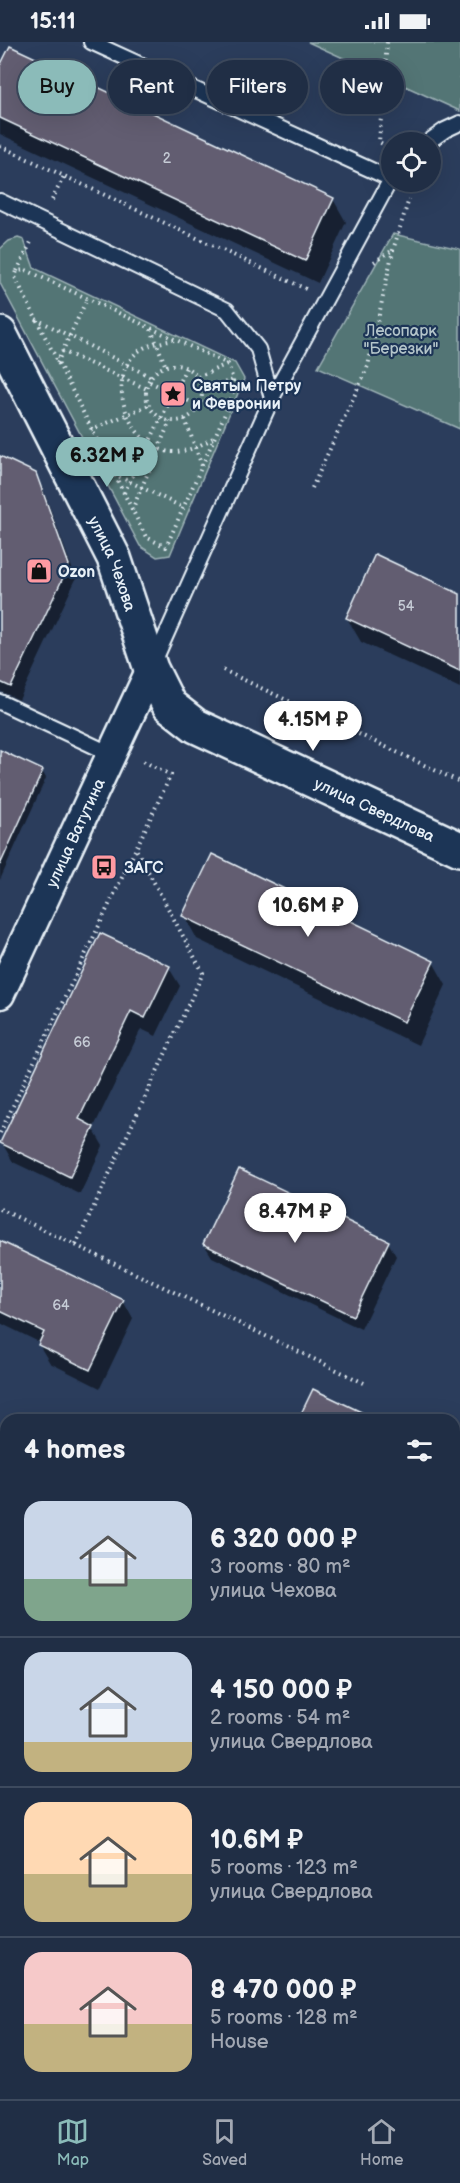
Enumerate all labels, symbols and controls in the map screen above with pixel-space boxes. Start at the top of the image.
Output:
text: 15:11 [30,8,76,35]
chip: Buy [18,60,96,114]
chip: Rent [108,60,195,114]
chip: Filters [207,60,308,114]
chip: New [320,60,404,114]
map controls [381,132,441,192]
button: locate [381,132,441,192]
house number: 2 [163,150,172,167]
park label: Лесопарк "Березки" [363,322,439,359]
place label: Святым Петру и Февронии [192,377,302,414]
place icon: Святым Петру и Февронии [158,379,188,409]
pin: 6.32M ₽ [52,437,162,488]
text: 6.32M ₽ [70,444,144,468]
street label: улица Чехова [83,513,139,615]
shop icon: Ozon [24,556,54,586]
place label: Ozon [58,563,95,582]
house number: 54 [398,598,415,615]
pin: 4.15M ₽ [258,701,368,752]
text: 4.15M ₽ [278,708,348,732]
street label: улица Свердлова [311,774,438,847]
street label: улица Ватутина [43,775,110,891]
bus stop icon: ЗАГС [89,852,119,882]
place label: ЗАГС [124,859,163,878]
pin: 10.6M ₽ [253,887,363,938]
text: 10.6M ₽ [272,894,344,918]
house number: 66 [73,1034,91,1051]
pin: 8.47M ₽ [240,1193,350,1244]
text: 8.47M ₽ [258,1200,332,1224]
house number: 64 [52,1297,70,1314]
icon: filters [403,1434,436,1467]
text: 4 homes [24,1435,125,1466]
text: 6 320 000 ₽ [210,1524,357,1555]
icon: home [72,1525,144,1597]
text: 3 rooms · 80 m² [210,1555,351,1579]
text: улица Чехова [210,1579,337,1603]
text: 4 150 000 ₽ [210,1675,352,1706]
icon: home [72,1676,144,1748]
text: 2 rooms · 54 m² [210,1706,350,1730]
text: улица Свердлова [210,1730,373,1754]
text: 10.6M ₽ [210,1825,303,1856]
icon: home [72,1826,144,1898]
text: 5 rooms · 123 m² [210,1856,358,1880]
text: улица Свердлова [210,1880,373,1904]
text: 8 470 000 ₽ [210,1975,356,2006]
icon: home [72,1976,144,2048]
text: 5 rooms · 128 m² [210,2006,358,2030]
text: House [210,2030,269,2054]
tab: Map [56,2115,89,2170]
tab: Saved [202,2115,247,2170]
tab: Home [360,2115,404,2170]

